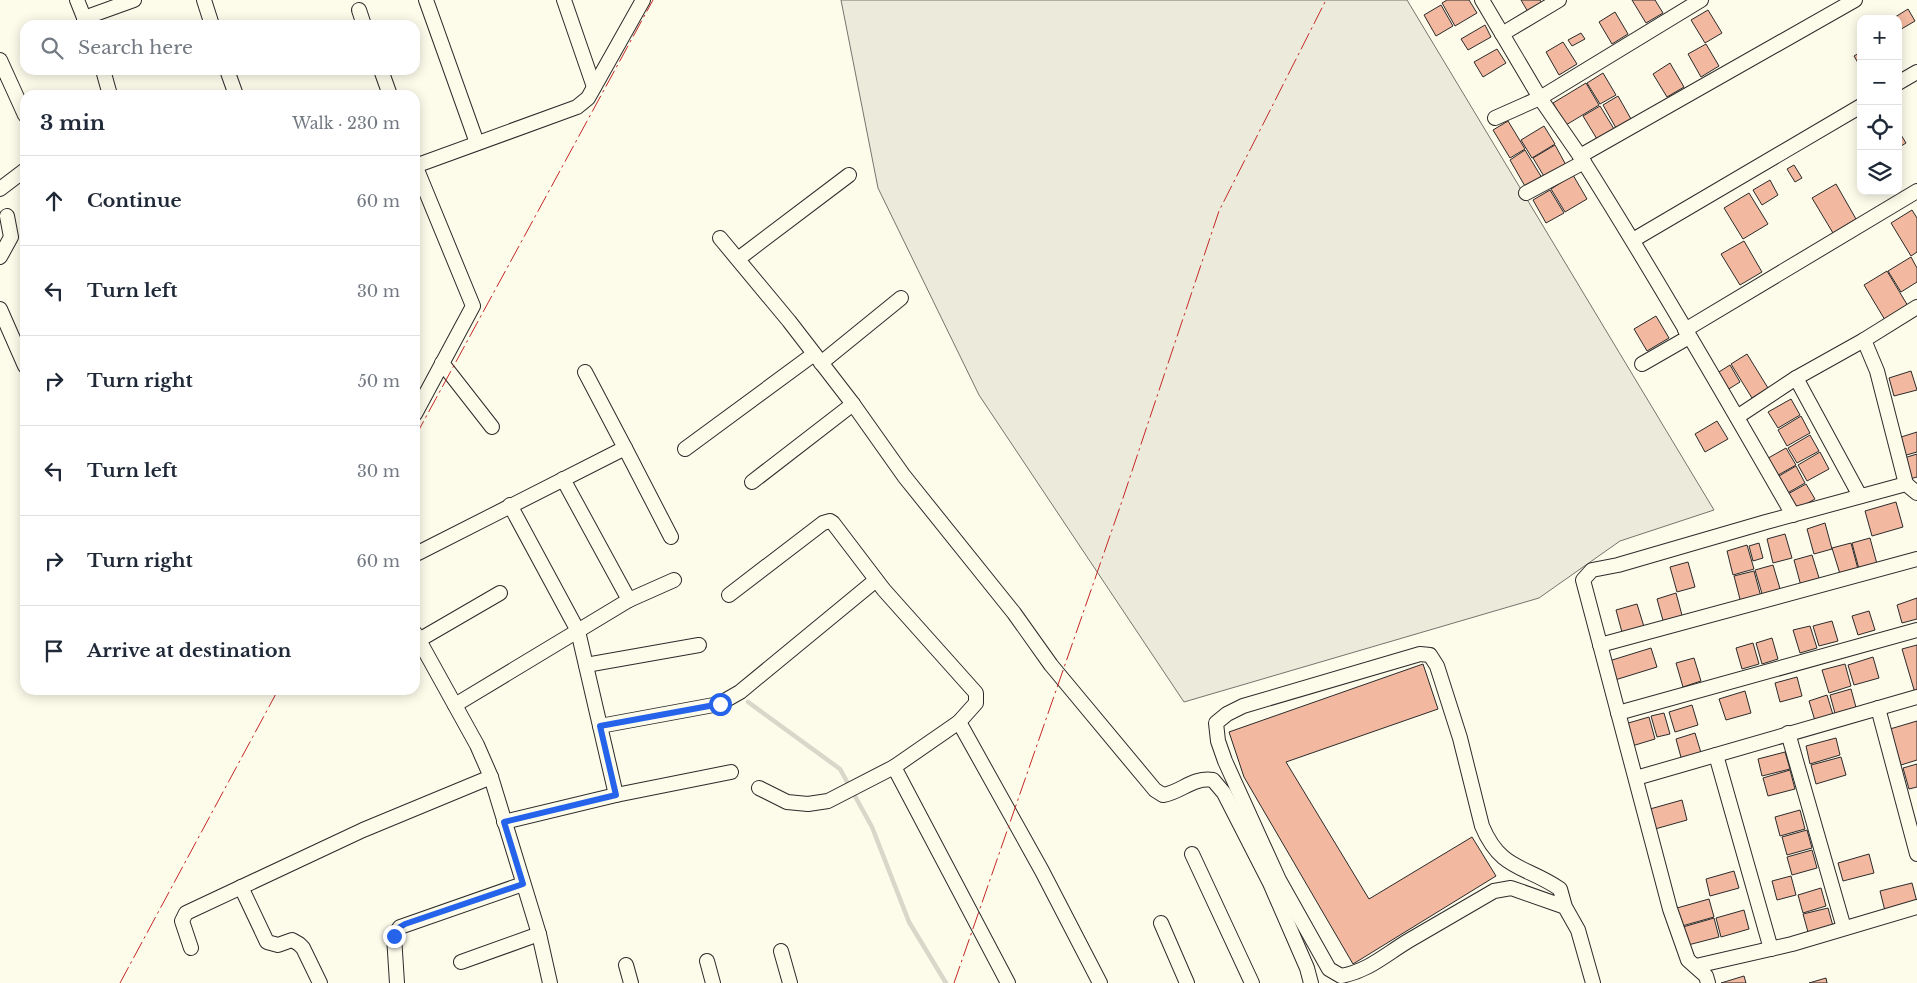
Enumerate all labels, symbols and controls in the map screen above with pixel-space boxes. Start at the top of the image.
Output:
map controls [1857,15,1902,195]
button: + [1857,15,1902,60]
search box [20,20,420,75]
icon: search [38,34,66,62]
text: Search here [78,36,193,59]
button: − [1857,60,1902,105]
button: locate [1857,105,1902,150]
text: 3 min [40,110,105,136]
text: Walk · 230 m [292,113,400,133]
button: layers [1857,150,1902,195]
icon: ahead [40,187,68,215]
text: Continue [87,189,182,212]
text: 60 m [357,191,400,211]
icon: left [40,277,68,305]
text: Turn left [87,279,178,302]
text: 30 m [357,281,400,301]
icon: right [40,367,68,395]
text: Turn right [87,369,193,392]
text: 50 m [358,371,400,391]
icon: left [40,457,68,485]
text: Turn left [87,459,178,482]
text: 30 m [357,461,400,481]
icon: right [40,547,68,575]
text: Turn right [87,549,193,572]
text: 60 m [357,551,400,571]
icon: arrive [40,637,68,665]
text: Arrive at destination [87,639,291,662]
route start [709,693,732,716]
route end [383,925,406,948]

